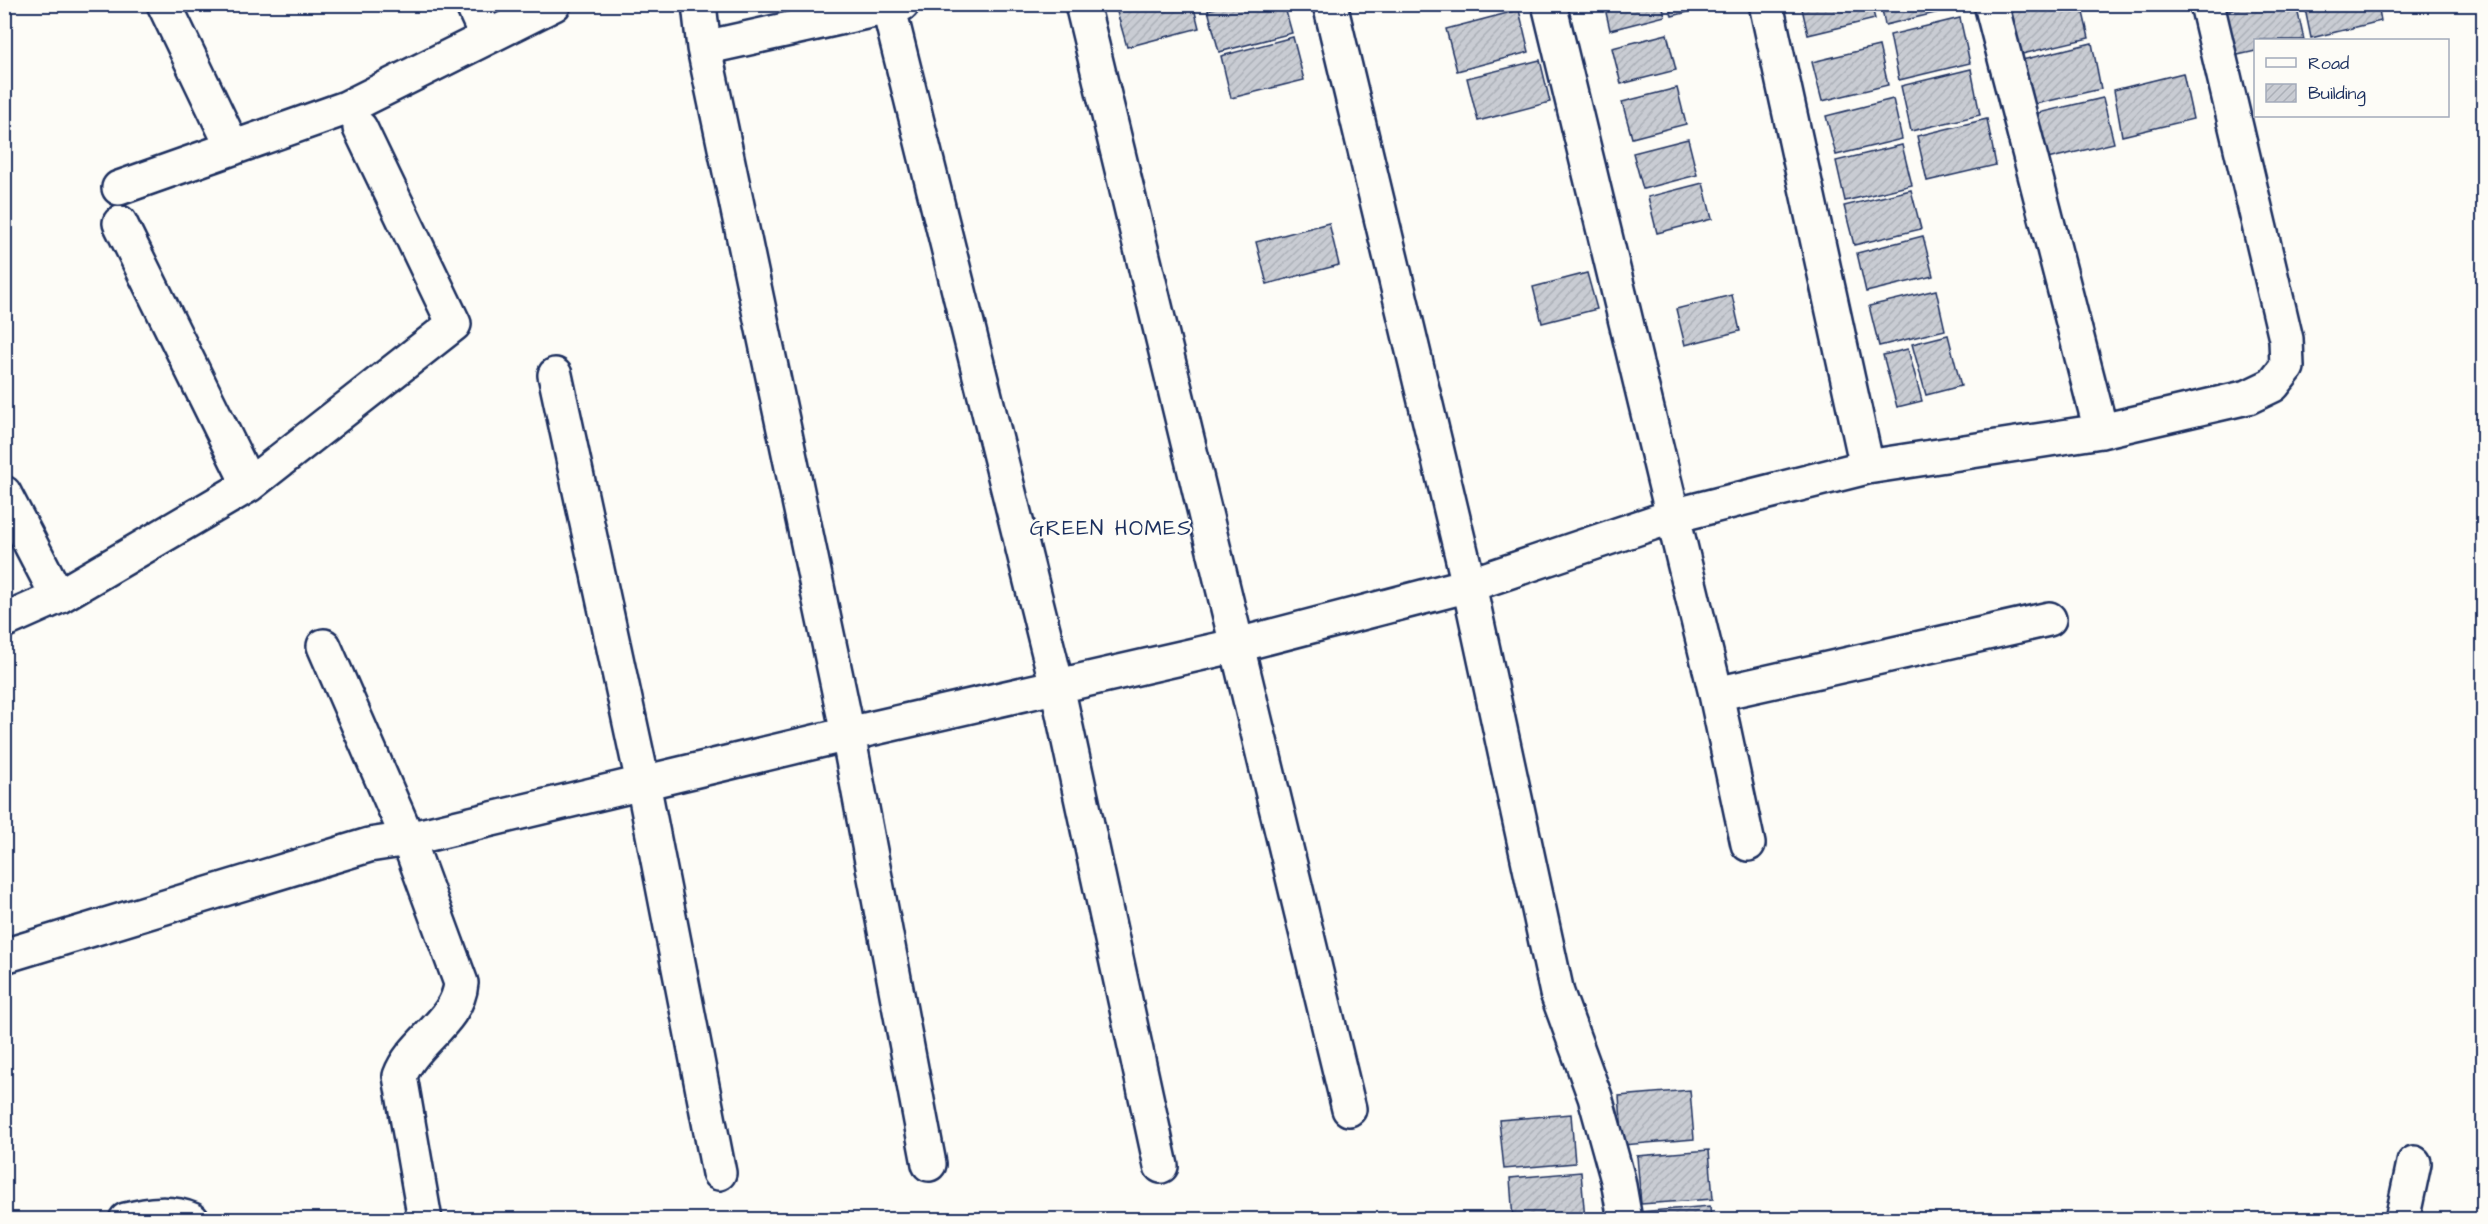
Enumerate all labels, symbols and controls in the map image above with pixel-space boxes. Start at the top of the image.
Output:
legend [2254,39,2449,117]
text: Road [2308,51,2349,76]
text: Building [2308,81,2366,107]
district label: GREEN HOMES [1030,514,1192,543]

